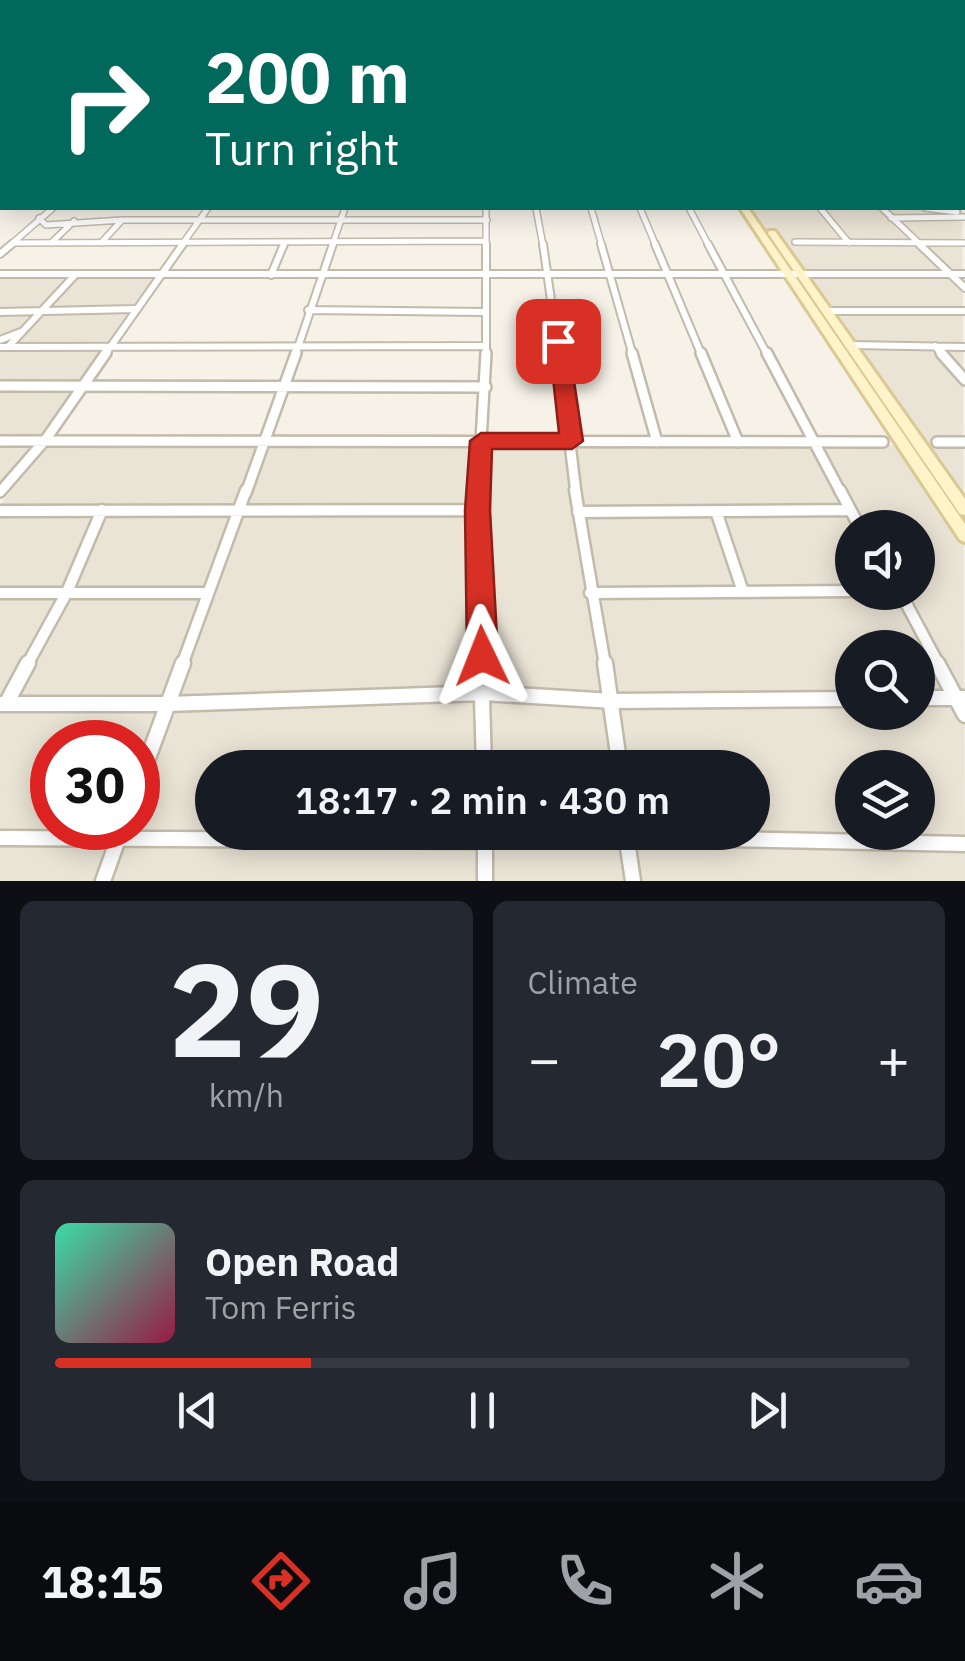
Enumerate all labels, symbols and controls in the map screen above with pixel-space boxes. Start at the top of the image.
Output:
text: 200 m [205,31,410,122]
icon: right [40,40,170,170]
text: Turn right [205,119,400,177]
pin [516,299,601,384]
icon: arrive [531,314,586,369]
map controls [835,510,935,850]
button: sound [835,510,935,610]
position arrow [430,604,534,708]
button: search [835,630,935,730]
speed limit sign: 30 [30,720,160,850]
button: layers [835,750,935,850]
text: 18:17 · 2 min · 430 m [295,775,670,824]
text: 29 [168,924,324,1093]
text: Climate [528,961,638,1003]
text: 20° [656,1010,781,1108]
text: − [528,1023,561,1094]
text: + [877,1023,910,1094]
text: km/h [209,1074,284,1116]
text: Open Road [205,1237,399,1286]
text: Tom Ferris [205,1286,356,1328]
icon: previous [170,1383,225,1438]
icon: pause [455,1383,510,1438]
icon: next [740,1383,795,1438]
icon: directions [246,1546,316,1616]
icon: music [398,1546,468,1616]
icon: phone [550,1546,620,1616]
icon: climate [702,1546,772,1616]
icon: car [854,1546,924,1616]
text: 18:15 [41,1552,164,1610]

